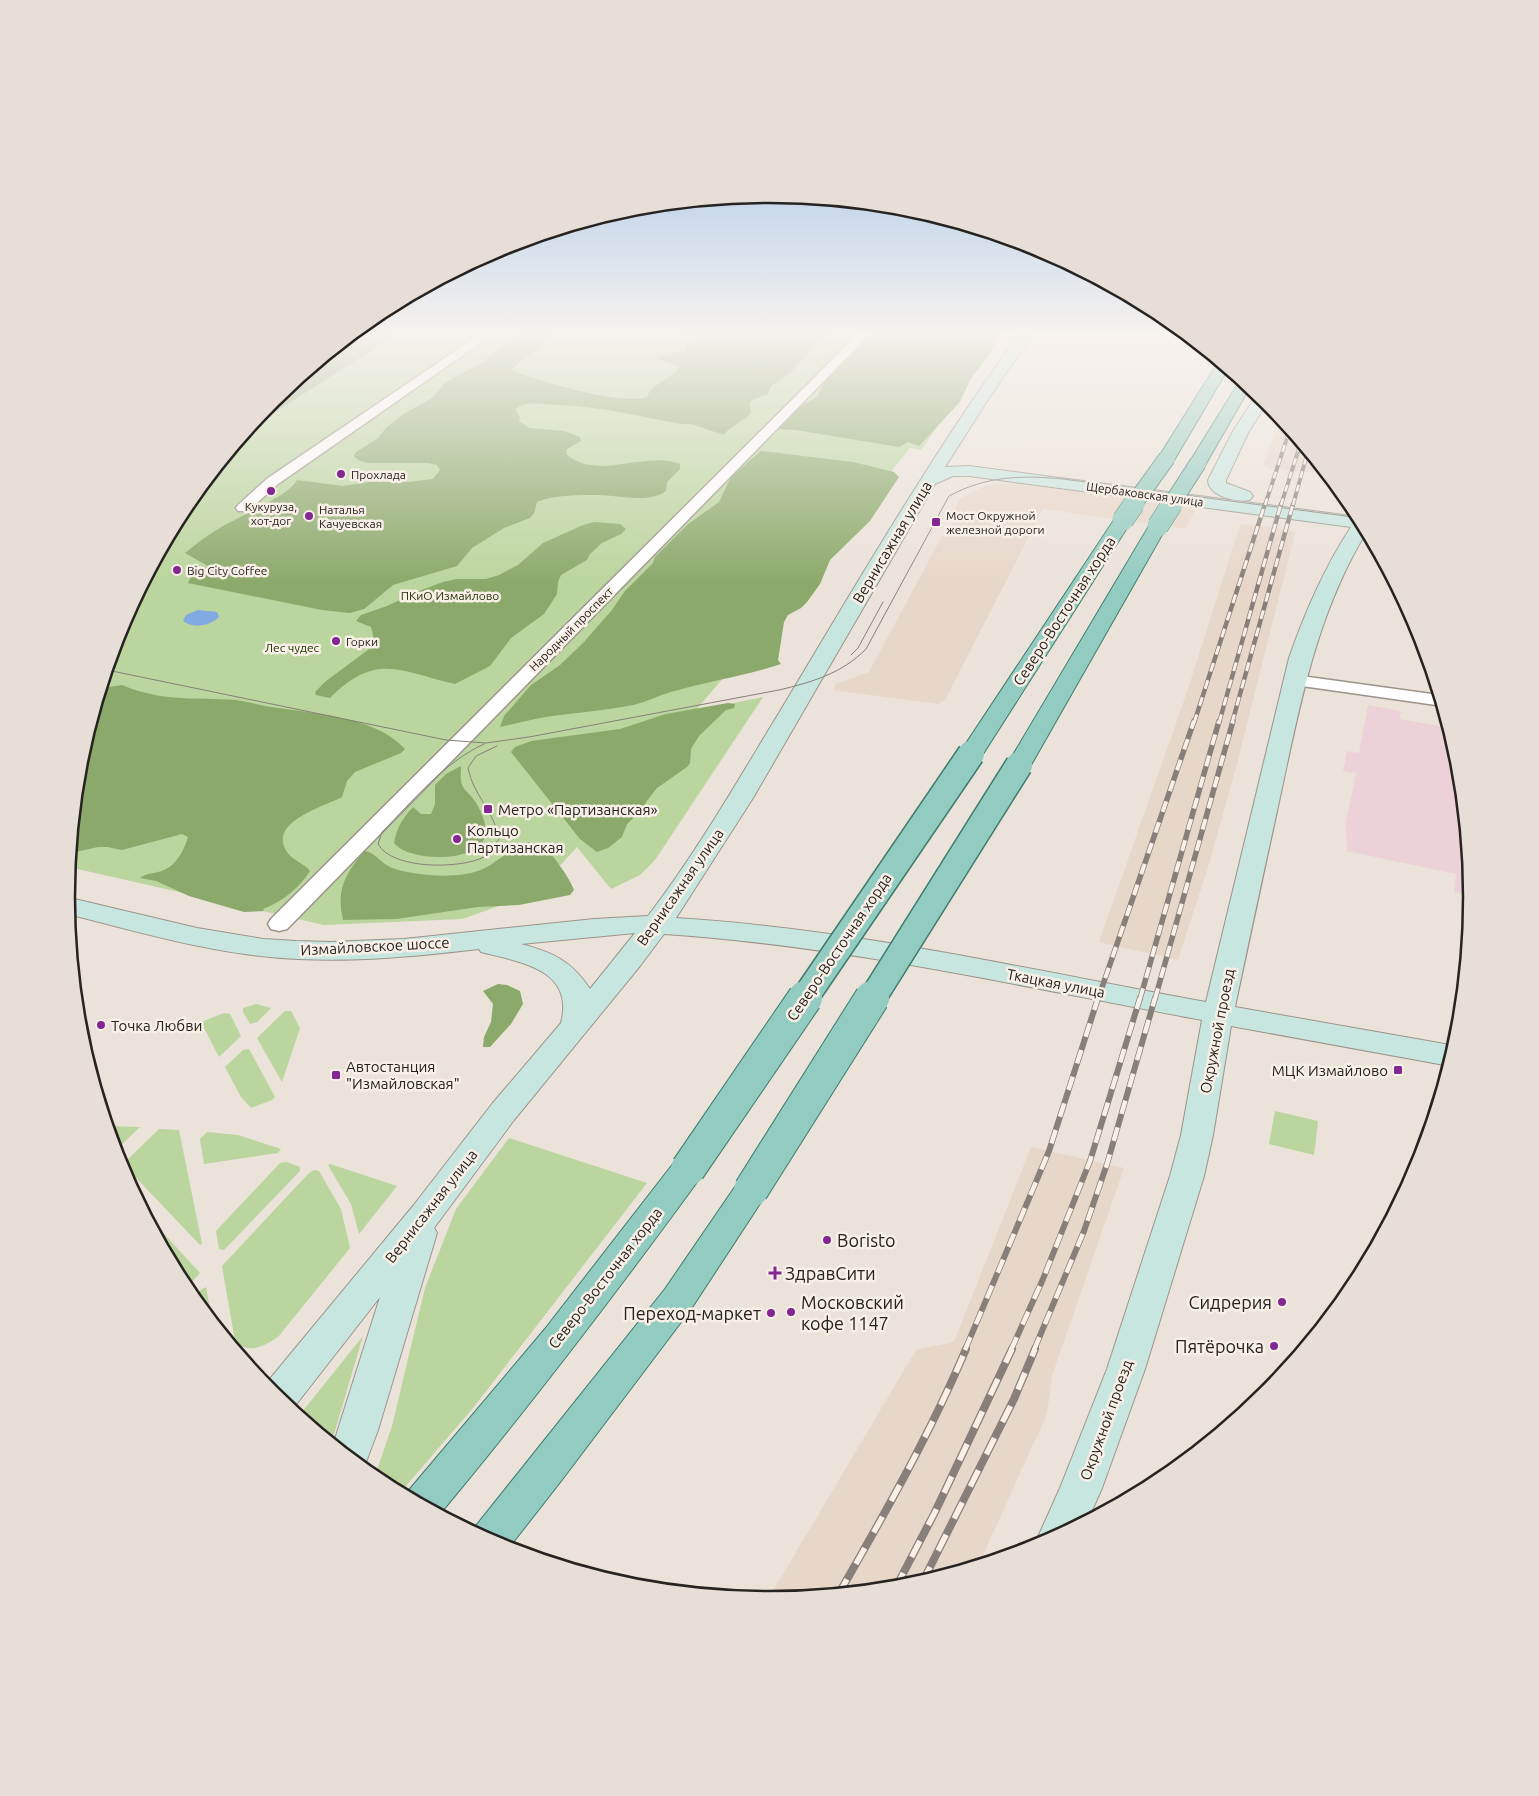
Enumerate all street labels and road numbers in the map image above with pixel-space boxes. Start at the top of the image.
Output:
street label: Вернисажная улица [849,478,935,606]
street label: Щербаковская улица [1086,479,1204,509]
street label: Северо-Восточная хорда [1009,533,1119,689]
street label: Народный проспект [526,584,616,674]
street label: Вернисажная улица [633,825,727,949]
street label: Северо-Восточная хорда [783,870,895,1024]
street label: Измайловское шоссе [300,934,450,958]
street label: Ткацкая улица [1005,965,1107,1001]
street label: Окружной проезд [1197,967,1237,1095]
street label: Вернисажная улица [381,1146,481,1266]
street label: Северо-Восточная хорда [545,1204,665,1352]
street label: Окружной проезд [1076,1357,1136,1482]

